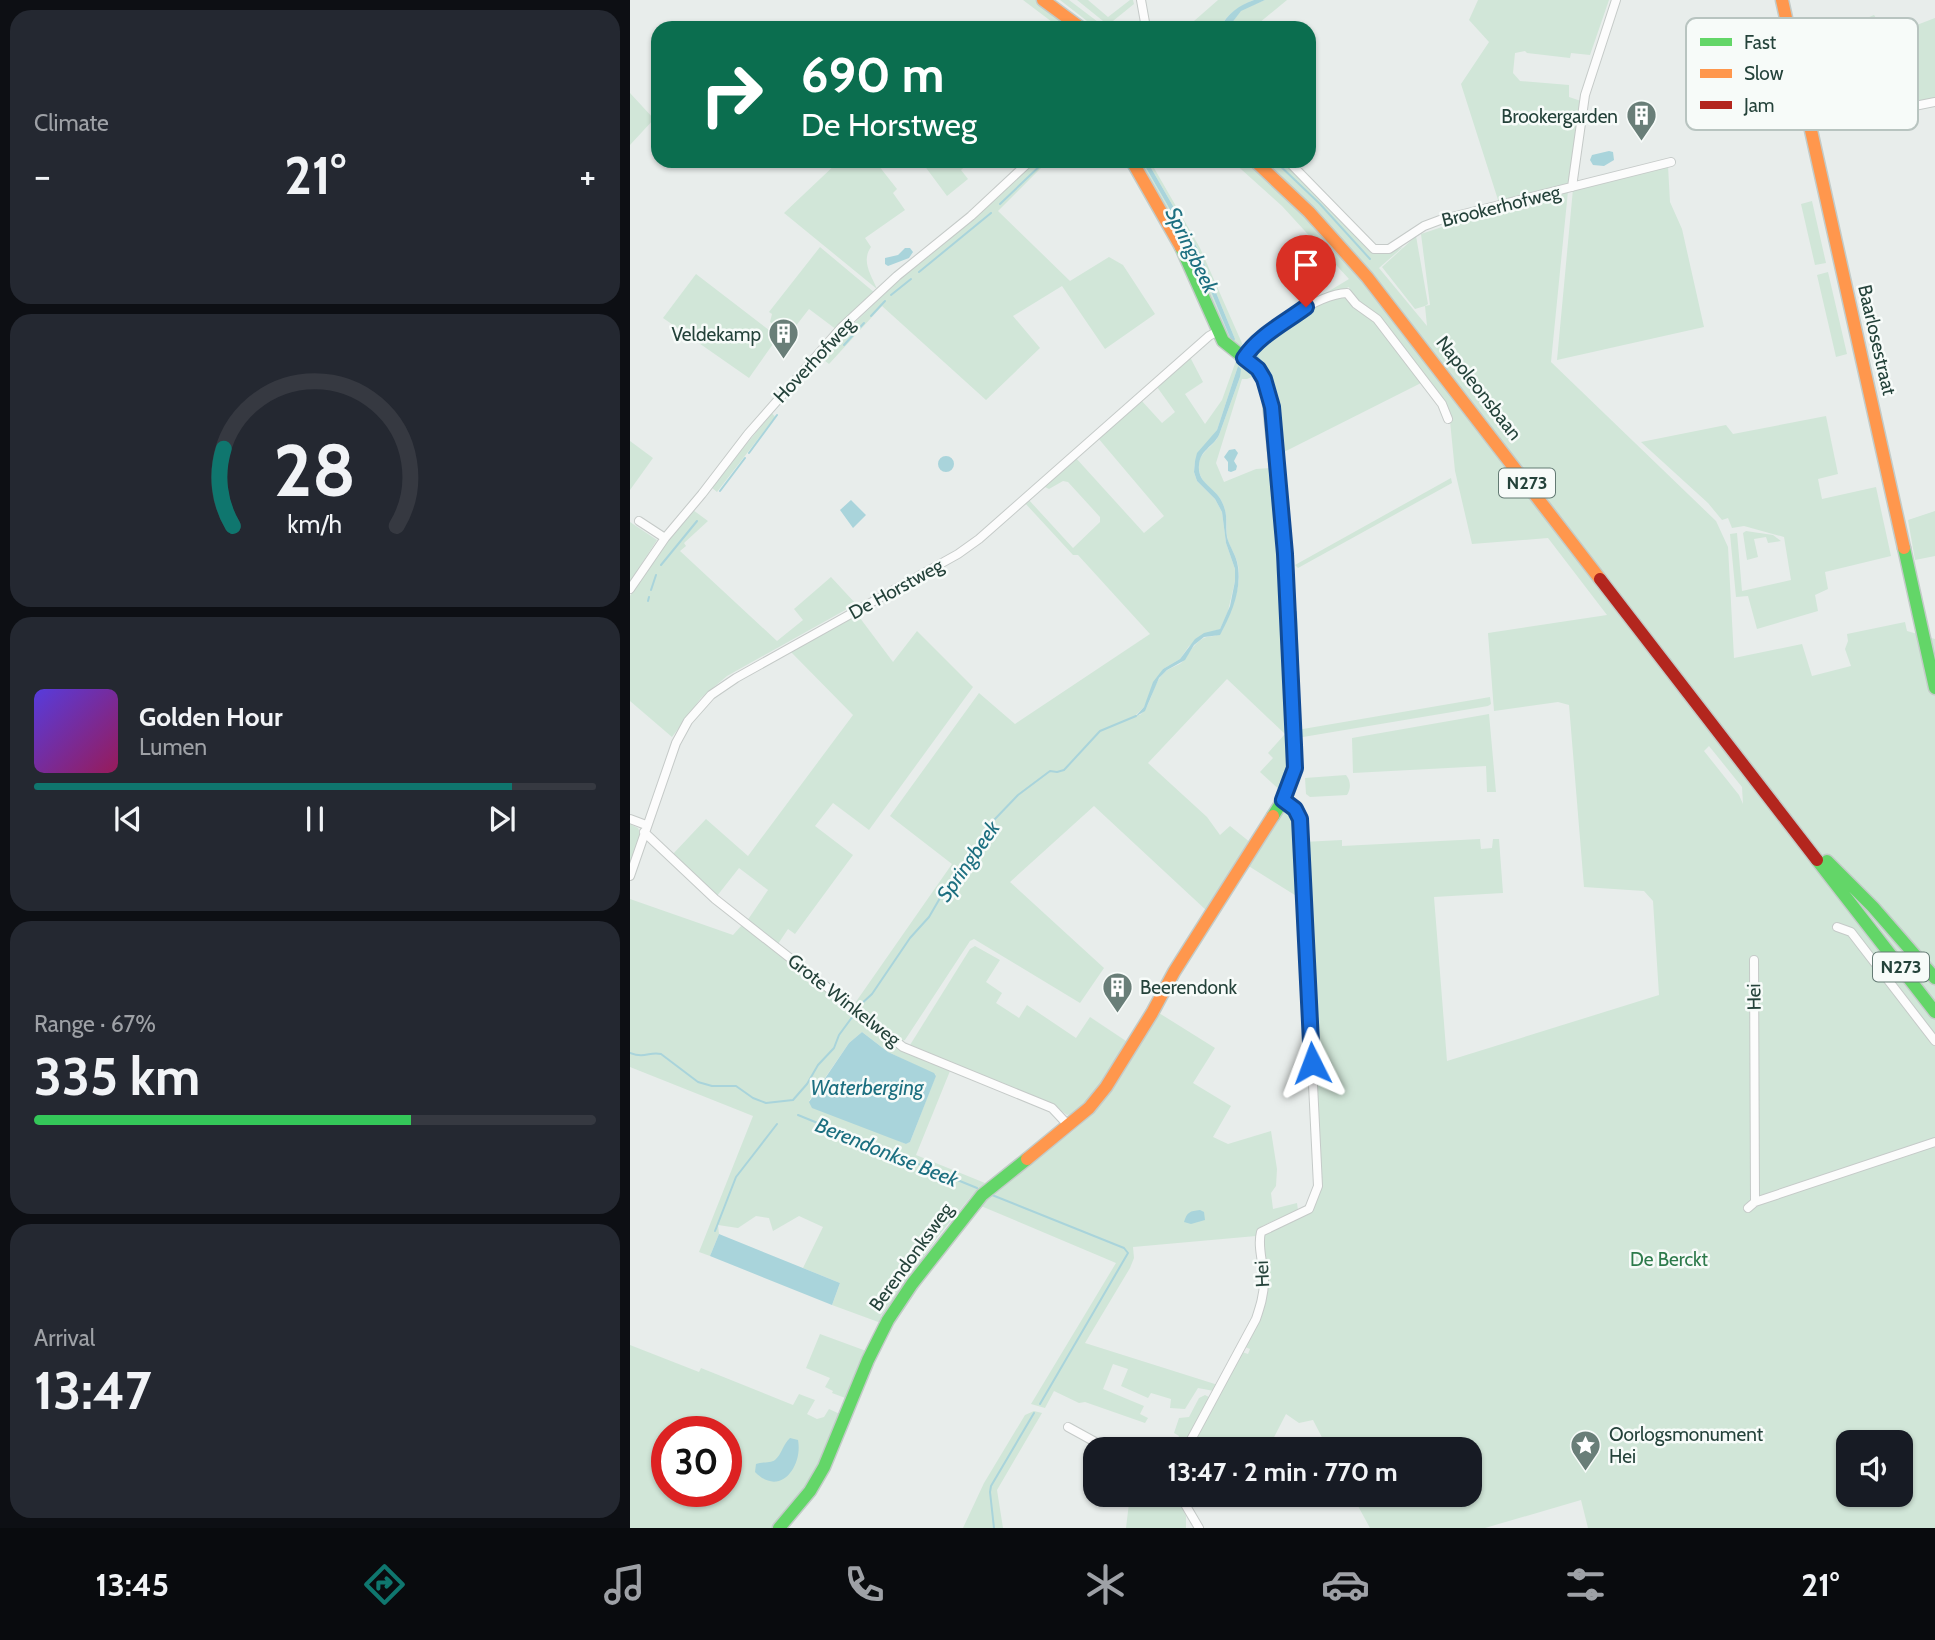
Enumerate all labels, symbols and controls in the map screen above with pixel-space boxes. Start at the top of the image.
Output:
legend [1686,18,1918,130]
text: Fast [1744,31,1777,54]
text: 690 m [801,45,944,104]
icon: right [686,49,777,140]
text: Slow [1744,62,1784,85]
text: Jam [1743,94,1774,117]
building icon: Brookergarden [1624,99,1658,143]
text: De Horstweg [801,105,977,144]
place label: Brookergarden [1501,105,1618,128]
text: Climate [34,109,109,137]
text: 21° [284,144,346,207]
text: − [34,152,51,199]
text: + [579,152,596,199]
street label: Brookerhofweg [1439,180,1563,232]
water label: Springbeek [1160,203,1224,298]
pin [1276,235,1336,307]
icon: arrive [1287,246,1325,284]
street label: Baarlosestraat [1853,283,1901,398]
street label: Hoverhofweg [769,312,860,407]
building icon: Veldekamp [767,317,801,361]
place label: Veldekamp [671,323,761,346]
street label: Napoleonsbaan [1431,331,1527,445]
text: 28 [274,427,356,515]
road number: N273 [1499,468,1555,498]
text: km/h [288,509,342,539]
street label: De Horstweg [845,553,948,624]
text: Golden Hour [139,701,282,733]
text: Lumen [139,733,207,761]
icon: previous [109,800,147,838]
icon: pause [296,800,334,838]
icon: next [483,800,521,838]
water label: Springbeek [931,815,1005,906]
street label: Grote Winkelweg [783,949,905,1051]
road number: N273 [1873,952,1929,982]
building icon: Beerendonk [1100,970,1134,1014]
place label: Beerendonk [1140,976,1238,999]
street label: Hei [1742,983,1766,1011]
text: Range · 67% [34,1010,156,1038]
position arrow [1275,1026,1349,1100]
text: 335 km [34,1045,200,1108]
water label: Waterberging [810,1075,925,1100]
water label: Berendonkse Beek [812,1112,963,1192]
street label: Berendonksweg [864,1198,958,1316]
park label: De Berckt [1630,1248,1709,1271]
street label: Hei [1250,1260,1274,1288]
text: Arrival [34,1324,95,1352]
text: 13:47 [34,1359,152,1422]
speed limit sign: 30 [651,1416,742,1507]
place label: Oorlogsmonument Hei [1609,1423,1764,1468]
place icon: Oorlogsmonument Hei [1569,1428,1603,1472]
map controls [1836,1430,1913,1507]
button: sound [1836,1430,1913,1507]
text: 13:47 · 2 min · 770 m [1167,1456,1398,1488]
icon: directions [360,1560,409,1609]
icon: music [600,1560,649,1609]
icon: phone [840,1560,889,1609]
icon: climate [1081,1560,1130,1609]
icon: car [1321,1560,1370,1609]
icon: filters [1561,1560,1610,1609]
text: 13:45 [96,1565,169,1604]
text: 21° [1801,1565,1839,1604]

